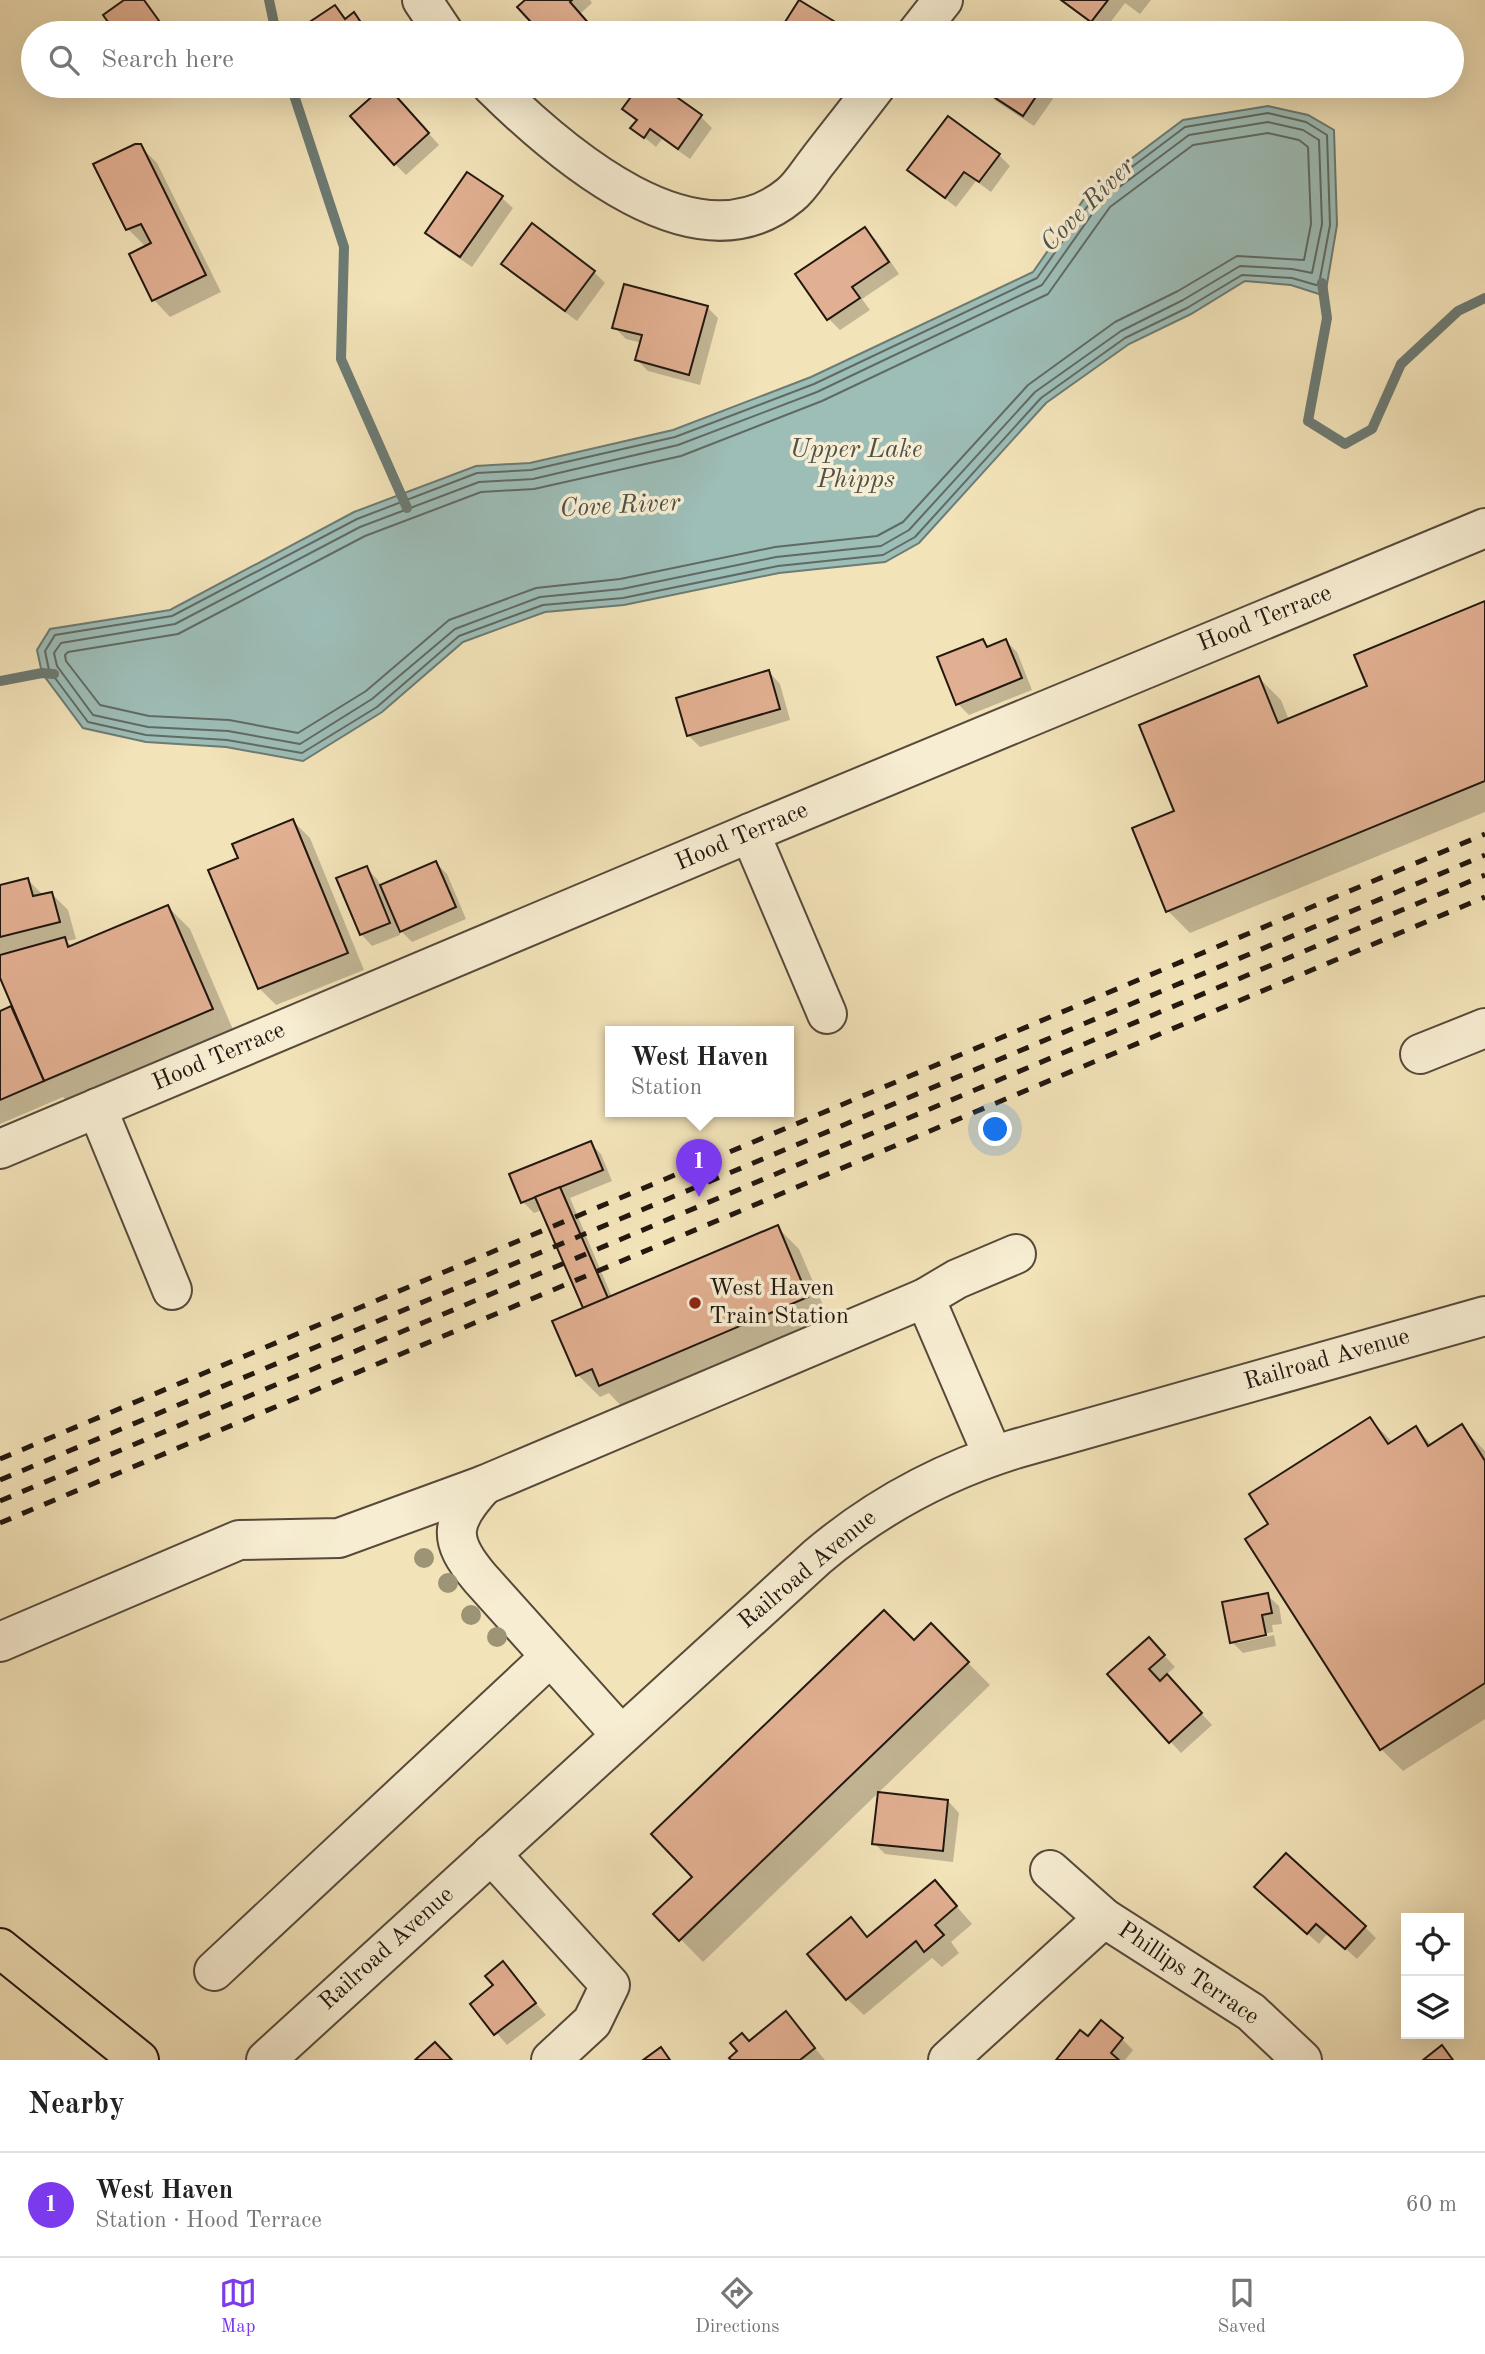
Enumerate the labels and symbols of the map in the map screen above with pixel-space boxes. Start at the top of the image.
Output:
water label: Cove River [1036,153,1140,257]
water label: Upper Lake Phipps [790,437,922,493]
water label: Cove River [559,490,682,522]
street label: Hood Terrace [1195,581,1335,657]
street label: Hood Terrace [672,798,812,876]
street label: Hood Terrace [149,1018,289,1096]
your location [978,1112,1012,1146]
pin: 1 [676,1139,722,1197]
place label: West Haven Train Station [709,1277,849,1329]
marker: West Haven Train Station [687,1295,703,1311]
street label: Railroad Avenue [1241,1325,1413,1395]
street label: Railroad Avenue [735,1506,881,1634]
street label: Railroad Avenue [315,1883,459,2015]
street label: Phillips Terrace [1113,1918,1263,2030]

